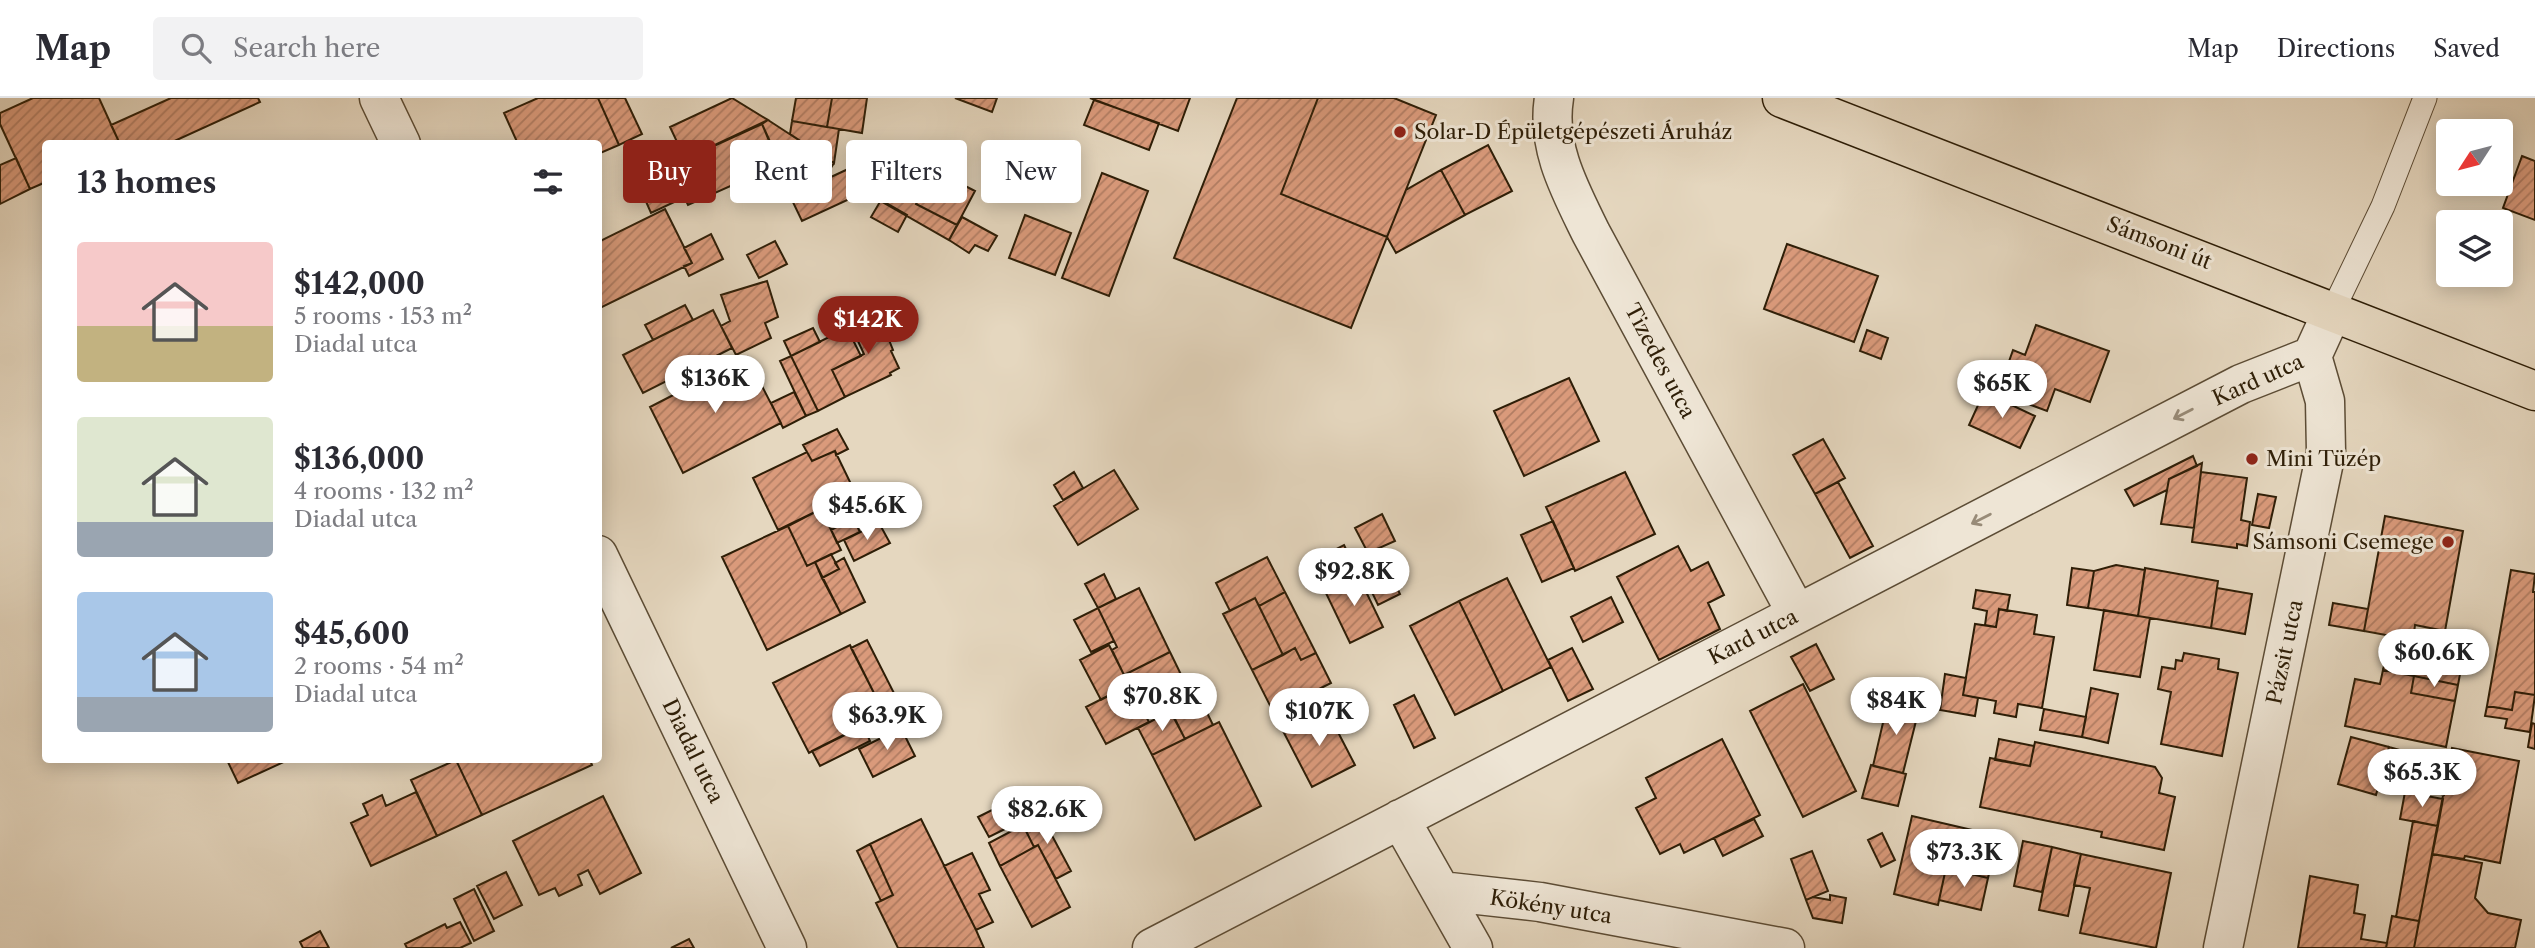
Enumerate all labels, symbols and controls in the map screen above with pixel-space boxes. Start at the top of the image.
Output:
search box [153,17,643,80]
text: Map [35,28,111,69]
icon: search [177,29,215,67]
text: Search here [233,32,380,64]
text: Map [2187,34,2239,63]
text: Directions [2277,34,2395,63]
text: Saved [2433,34,2500,63]
place label: Solar-D Épületgépészeti Áruház [1414,119,1732,144]
north arrow [2436,119,2513,196]
map controls [2436,119,2513,287]
marker: Solar-D Épületgépészeti Áruház [1392,124,1408,140]
chip: Buy [623,140,716,203]
chip: Rent [730,140,832,203]
chip: Filters [846,140,967,203]
chip: New [981,140,1081,203]
icon: filters [529,163,567,201]
text: 13 homes [77,164,216,201]
button: layers [2436,210,2513,287]
street label: Sámsoni út [2103,211,2216,274]
text: $142,000 [294,265,425,302]
icon: home [133,270,217,354]
pin: $142K [819,296,917,356]
street label: Tizedes utca [1620,299,1702,423]
text: 5 rooms · 153 m² [294,302,472,330]
text: $142K [834,305,902,333]
text: Diadal utca [294,330,417,358]
street label: Kard utca [2208,348,2308,411]
pin: $136K [666,356,764,415]
pin: $65K [1961,360,2043,420]
text: $136K [681,364,749,392]
text: $65K [1973,369,2031,397]
one-way arrow [2173,408,2194,421]
text: $136,000 [294,440,424,477]
icon: home [133,445,217,529]
place label: Mini Tüzép [2266,446,2381,471]
marker: Mini Tüzép [2244,451,2260,467]
text: 4 rooms · 132 m² [294,477,474,505]
pin: $45.6K [810,482,924,542]
text: $45.6K [828,491,906,519]
text: Diadal utca [294,505,417,533]
one-way arrow [1971,512,1992,526]
place label: Sámsoni Csemege [2253,529,2434,554]
marker: Sámsoni Csemege [2440,534,2456,550]
pin: $92.8K [1297,548,1411,608]
text: $92.8K [1314,557,1394,585]
street label: Pázsit utca [2261,596,2308,707]
street label: Kard utca [1704,603,1802,670]
text: $45,600 [294,615,410,652]
icon: home [133,620,217,704]
pin: $60.6K [2377,630,2491,689]
text: $60.6K [2394,638,2474,666]
text: 2 rooms · 54 m² [294,652,464,680]
pin: $70.8K [1105,674,1219,733]
pin: $84K [1855,678,1937,737]
text: Diadal utca [294,680,417,708]
text: $70.8K [1123,682,1201,710]
text: $84K [1866,686,1926,714]
pin: $107K [1270,688,1368,748]
pin: $63.9K [830,692,944,752]
street label: Diadal utca [658,695,730,808]
text: $107K [1285,697,1353,725]
text: $63.9K [848,701,926,729]
pin: $65.3K [2365,750,2479,809]
text: $65.3K [2383,758,2461,786]
pin: $82.6K [990,786,1104,846]
text: $82.6K [1007,795,1087,823]
pin: $73.3K [1907,830,2021,889]
text: $73.3K [1926,838,2002,866]
street label: Kökény utca [1488,885,1615,929]

